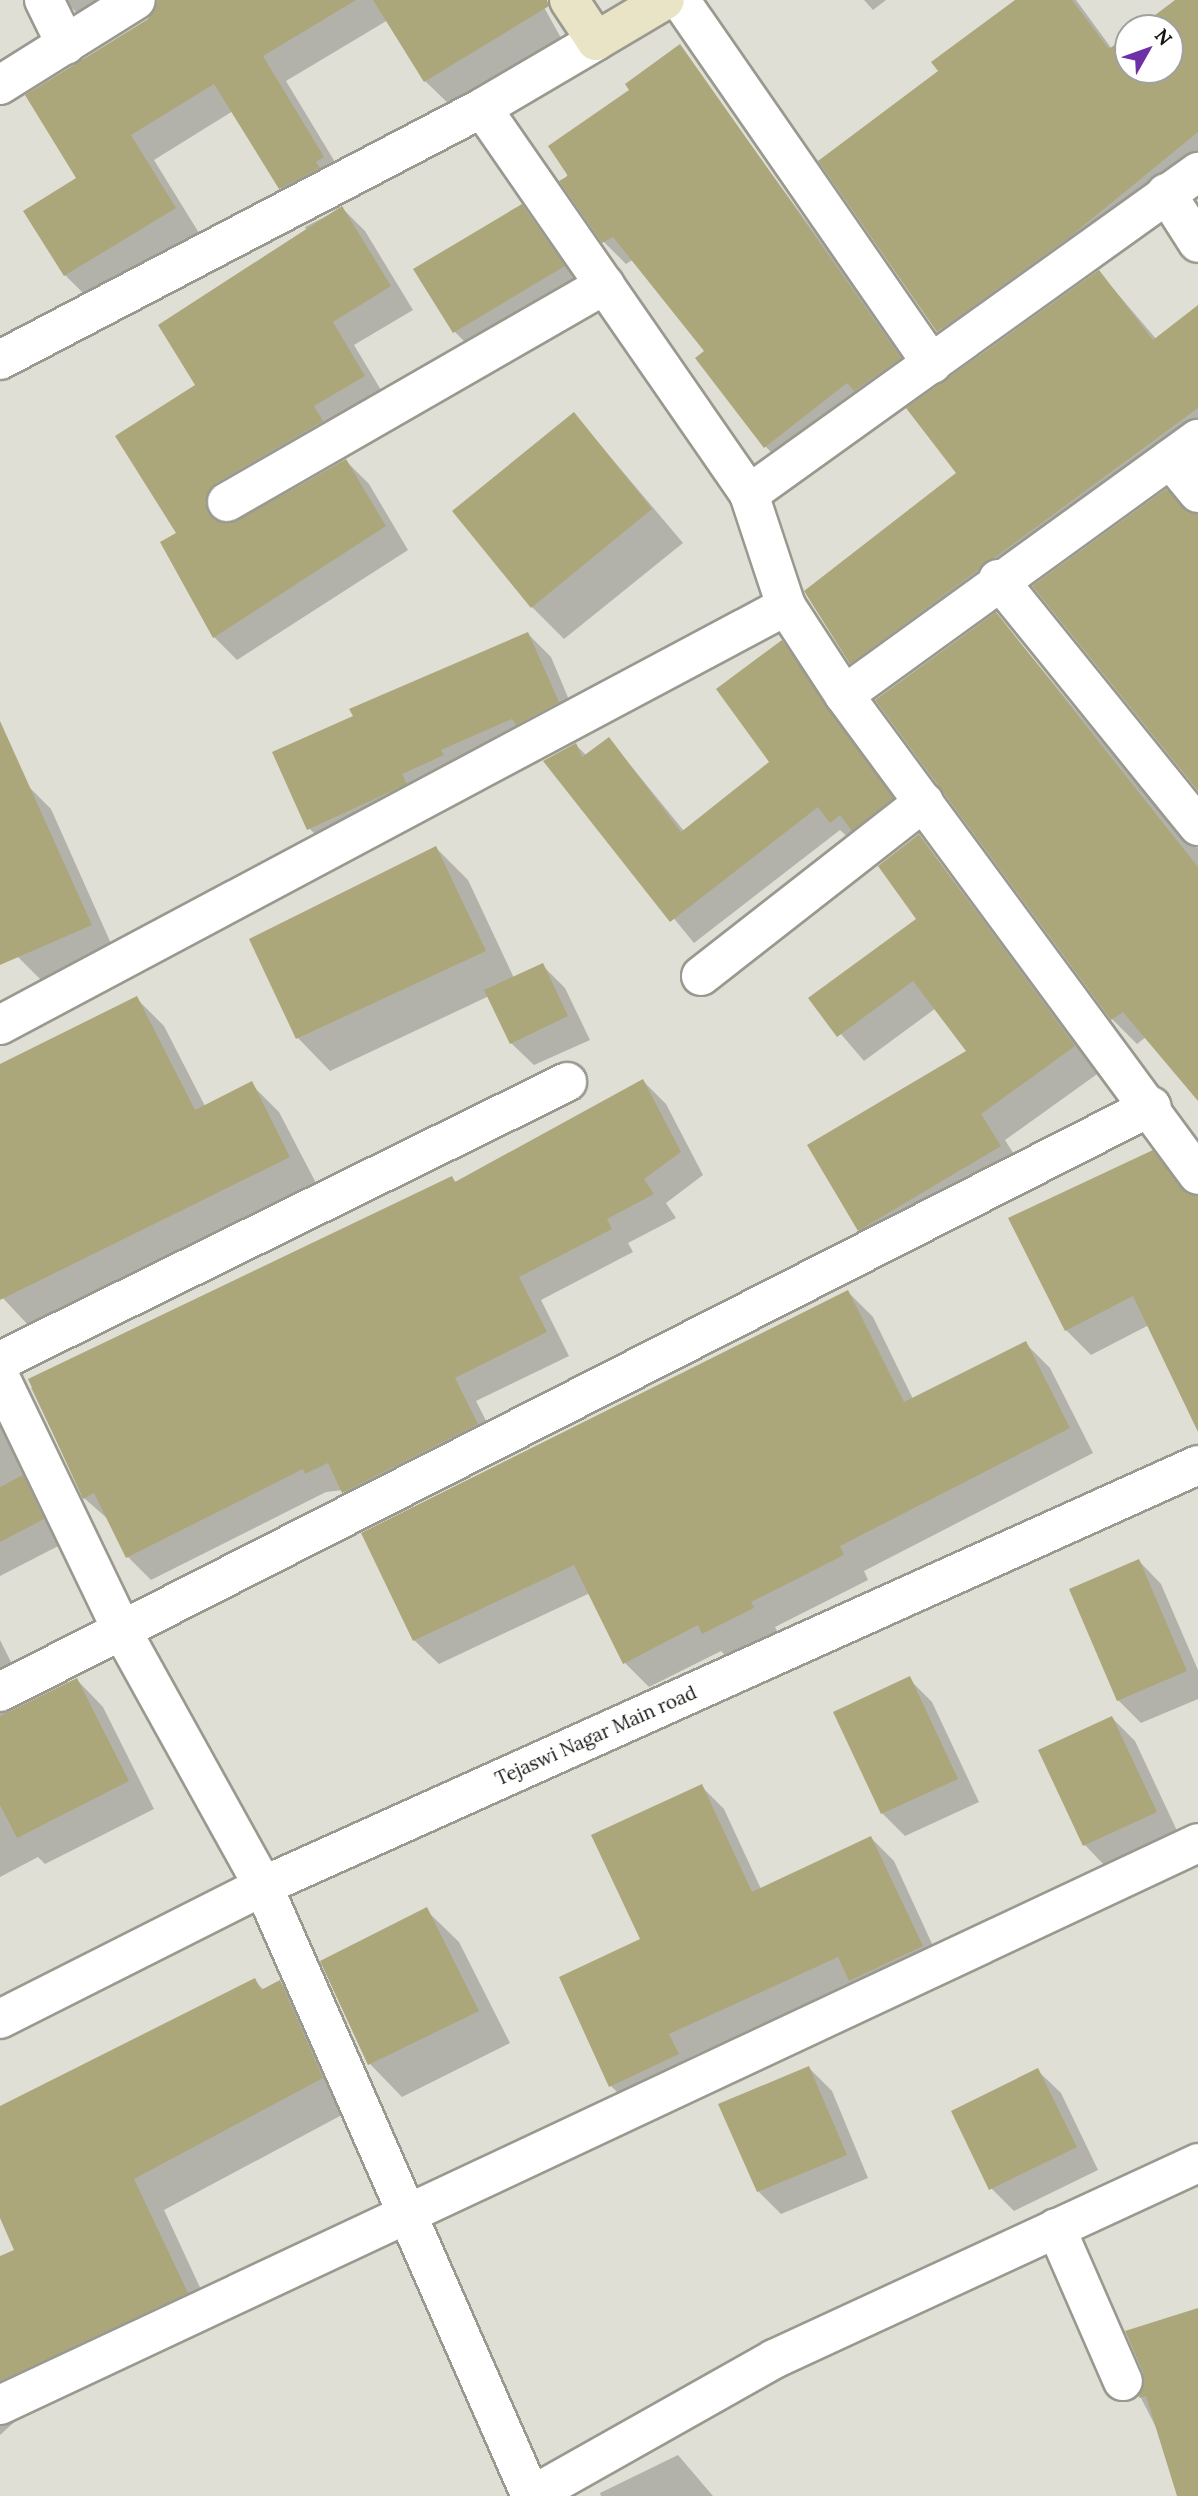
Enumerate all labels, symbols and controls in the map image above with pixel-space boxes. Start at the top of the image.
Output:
north arrow [1114,14,1184,84]
text: N [1150,23,1177,50]
street label: Tejaswi Nagar Main road [492,1681,700,1791]

